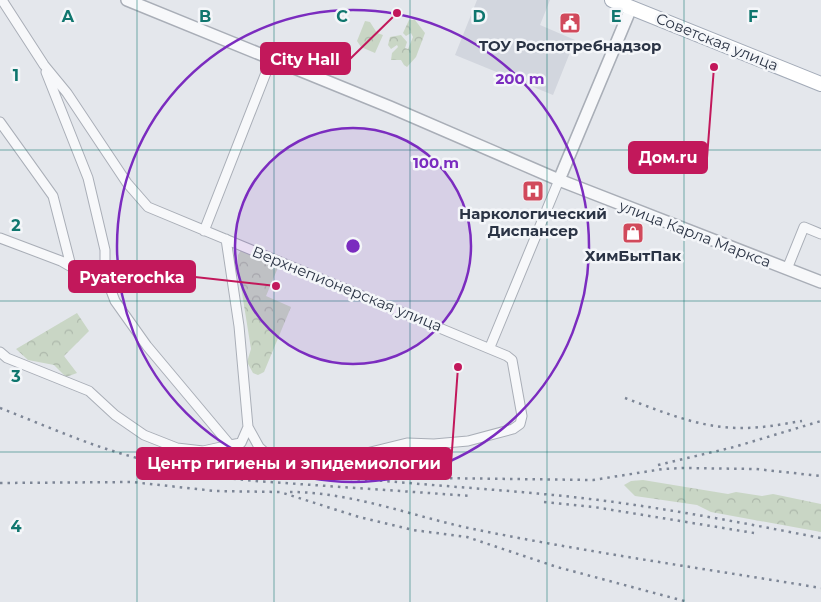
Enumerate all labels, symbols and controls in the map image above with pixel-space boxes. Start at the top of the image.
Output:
text: A [61,7,75,26]
text: B [199,7,211,26]
text: C [336,7,348,26]
text: D [472,7,486,26]
text: E [611,7,621,26]
text: F [748,7,758,26]
street label: Советская улица [653,8,781,75]
public building icon: ТОУ Роспотребнадзор [558,11,582,35]
place label: ТОУ Роспотребнадзор [479,36,661,55]
callout: City Hall [261,43,350,74]
text: City Hall [270,50,340,69]
text: 1 [13,66,19,85]
text: 200 m [495,69,545,88]
callout: Дом.ru [629,142,707,173]
text: Дом.ru [639,148,697,167]
text: 100 m [413,153,459,172]
hospital icon: Наркологический Диспансер [521,179,545,203]
street label: улица Карла Маркса [616,195,774,271]
place label: Наркологический Диспансер [459,204,607,240]
text: 2 [11,216,21,235]
shop icon: ХимБытПак [621,221,645,245]
centre of rings [344,237,362,255]
street label: Верхнепионерская улица [249,242,445,335]
place label: ХимБытПак [585,246,682,265]
callout: Pyaterochka [69,261,195,292]
text: Pyaterochka [79,268,185,287]
text: 3 [10,367,21,386]
callout: Центр гигиены и эпидемиологии [137,448,451,479]
text: Центр гигиены и эпидемиологии [147,454,441,473]
text: 4 [10,517,22,536]

